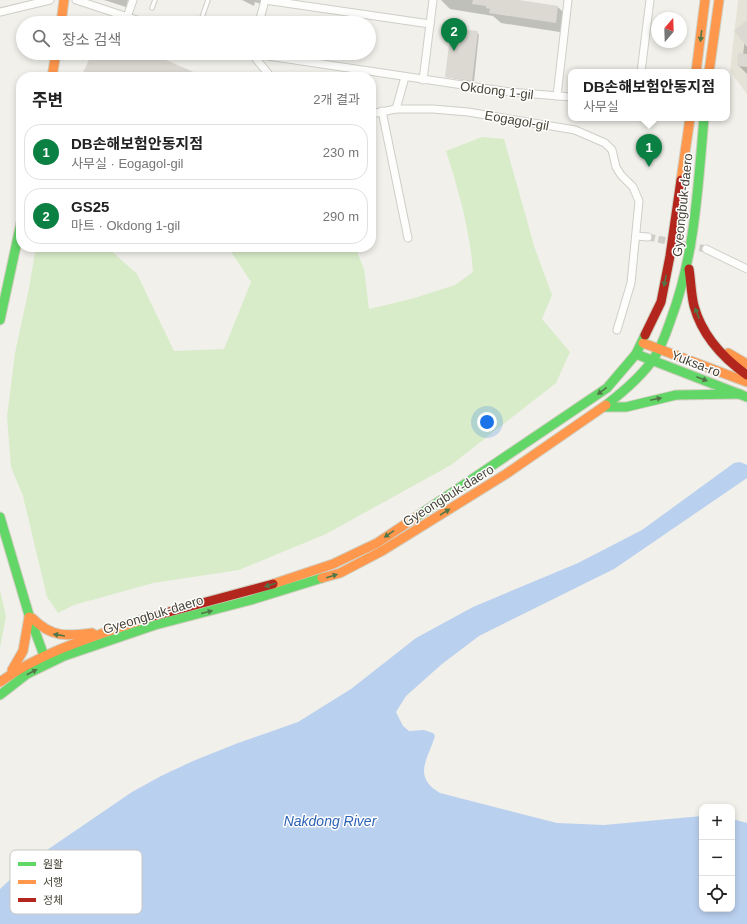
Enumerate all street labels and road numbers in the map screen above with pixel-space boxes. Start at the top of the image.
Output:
street label: Okdong 1-gil [459,79,535,102]
street label: Eogagol-gil [484,107,550,134]
street label: Gyeongbuk-daero [670,153,695,258]
street label: Yuksa-ro [669,347,722,380]
street label: Gyeongbuk-daero [400,461,496,529]
street label: Gyeongbuk-daero [101,592,205,637]

